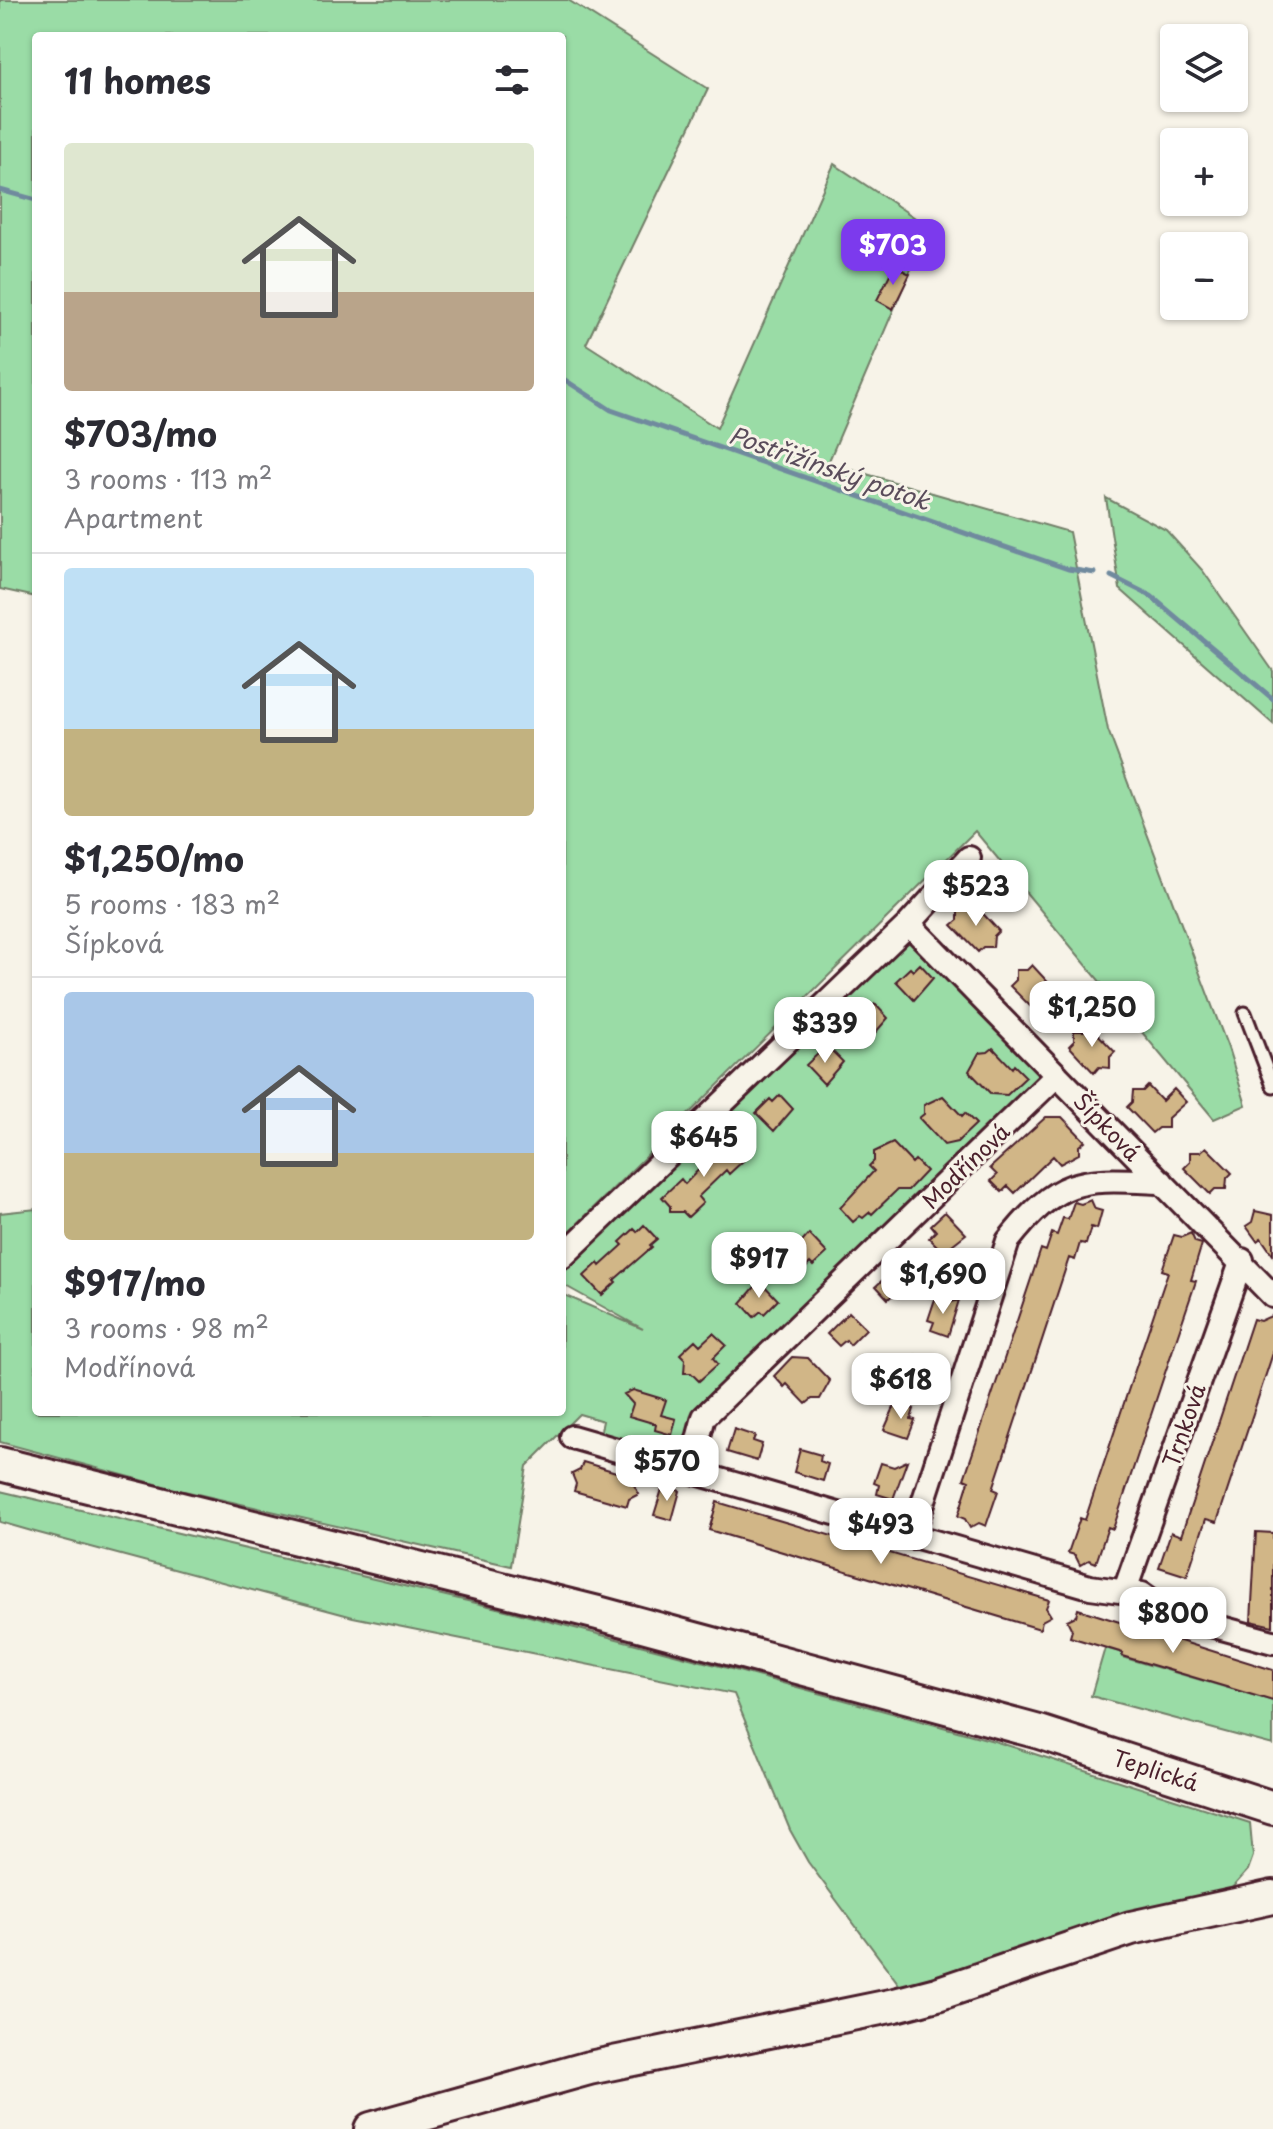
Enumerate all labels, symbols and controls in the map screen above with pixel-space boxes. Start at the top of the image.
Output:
map controls [1160,24,1248,320]
button: layers [1160,24,1248,112]
text: 11 homes [64,54,211,106]
icon: filters [490,58,534,102]
button: + [1160,128,1248,216]
icon: home [227,195,371,339]
pin: $703 [846,219,940,287]
text: $703 [859,225,927,264]
button: − [1160,232,1248,320]
text: $703/mo [64,407,217,459]
water label: Postřižínský potok [725,416,936,519]
text: 3 rooms · 113 m² [64,459,272,498]
text: Apartment [64,498,203,537]
icon: home [227,620,371,764]
text: $1,250/mo [64,832,244,884]
pin: $523 [929,860,1023,928]
text: $523 [942,866,1010,905]
text: 5 rooms · 183 m² [64,884,280,923]
text: Šípková [64,923,164,962]
pin: $1,250 [1027,981,1157,1049]
text: $1,250 [1048,987,1136,1026]
pin: $339 [778,997,872,1065]
text: $339 [792,1003,858,1042]
icon: home [227,1044,371,1188]
street label: Šípková [1067,1084,1150,1168]
pin: $645 [657,1111,751,1179]
street label: Modřínová [914,1114,1017,1215]
text: $645 [669,1117,739,1156]
pin: $917 [712,1232,806,1300]
text: $917 [730,1238,788,1277]
pin: $1,690 [878,1248,1008,1316]
text: $1,690 [899,1254,987,1293]
text: $917/mo [64,1256,205,1308]
text: 3 rooms · 98 m² [64,1308,269,1347]
text: Modřínová [64,1347,195,1386]
pin: $618 [854,1353,948,1421]
text: $618 [870,1359,932,1398]
street label: Trnková [1153,1378,1213,1471]
pin: $570 [620,1435,714,1503]
text: $570 [634,1441,700,1480]
pin: $493 [834,1498,928,1566]
text: $493 [847,1504,915,1543]
pin: $800 [1126,1587,1220,1655]
text: $800 [1137,1593,1209,1632]
street label: Teplická [1109,1740,1203,1798]

